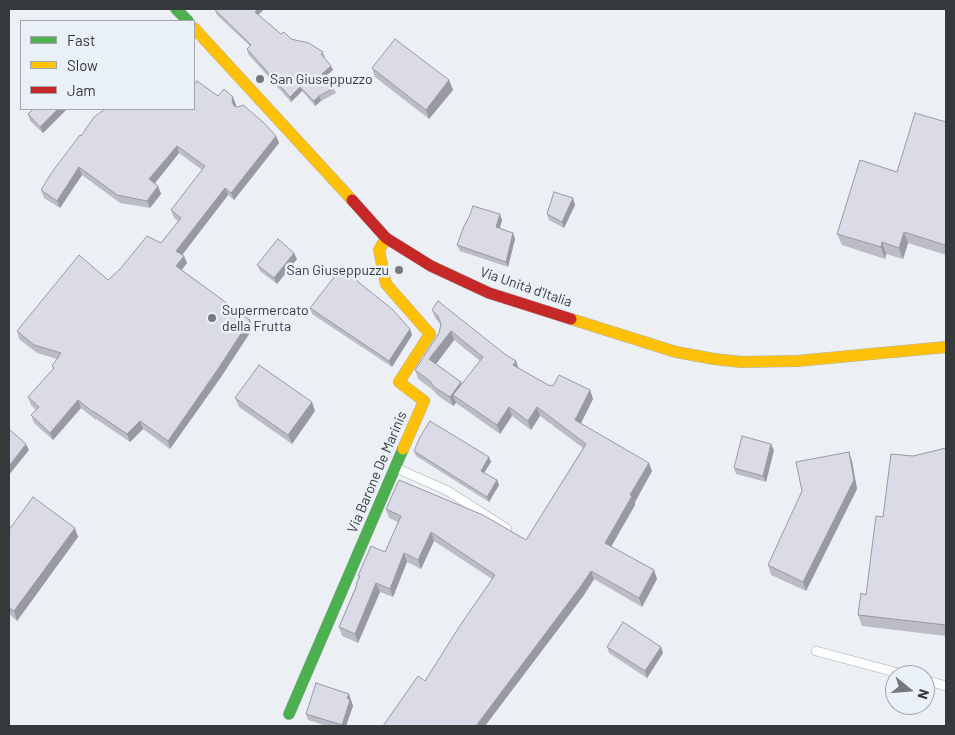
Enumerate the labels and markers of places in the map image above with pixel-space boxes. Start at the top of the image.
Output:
place label: San Giuseppuzzo [270,71,373,87]
marker: San Giuseppuzzo [254,73,266,85]
place label: San Giuseppuzzu [287,262,389,278]
marker: San Giuseppuzzu [393,264,405,276]
place label: Supermercato della Frutta [222,302,309,334]
marker: Supermercato della Frutta [206,312,218,324]

